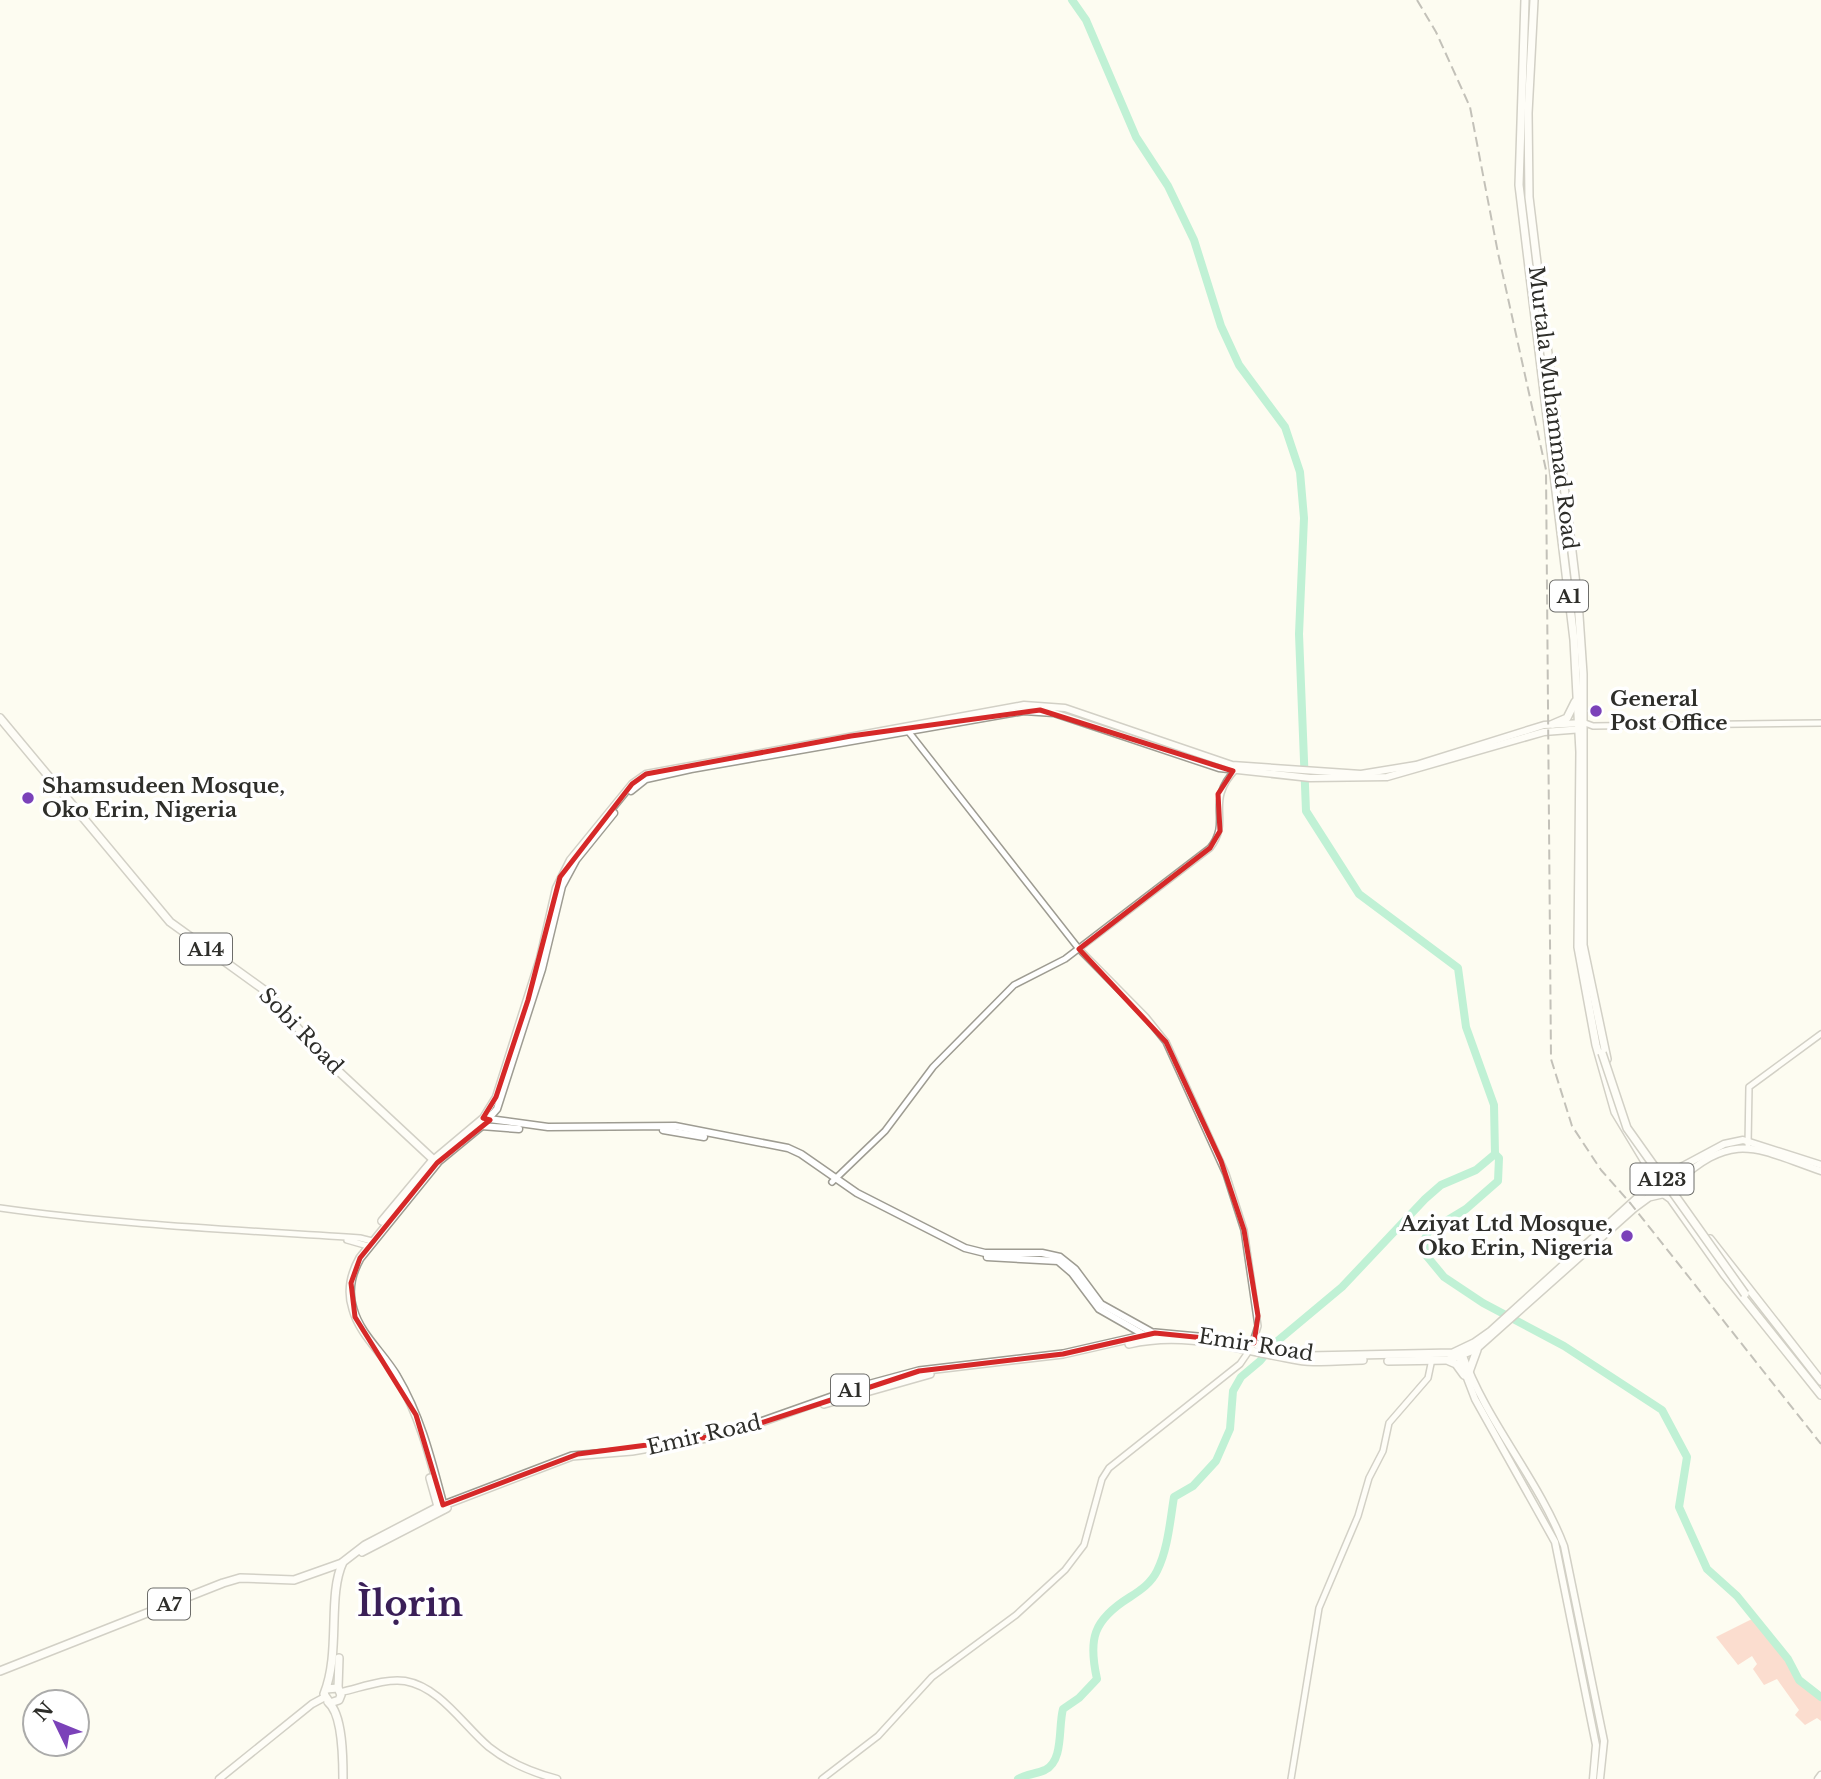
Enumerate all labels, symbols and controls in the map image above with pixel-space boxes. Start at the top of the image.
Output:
street label: Murtala Muhammad Road [1523,265,1583,551]
road number: A1 [1550,580,1588,611]
place label: General Post Office [1610,686,1728,736]
marker: General Post Office [1588,703,1604,719]
place label: Shamsudeen Mosque, Oko Erin, Nigeria [42,773,285,823]
marker: Shamsudeen Mosque, Oko Erin, Nigeria [20,790,36,806]
road number: A14 [180,934,232,965]
street label: Sobi Road [253,982,349,1080]
road number: A123 [1630,1163,1694,1194]
place label: Aziyat Ltd Mosque, Oko Erin, Nigeria [1399,1211,1613,1261]
marker: Aziyat Ltd Mosque, Oko Erin, Nigeria [1619,1228,1635,1244]
street label: Emir Road [1197,1323,1315,1367]
road number: A1 [831,1374,869,1406]
street label: Emir Road [644,1409,764,1461]
district label: Ìlọrin [357,1582,463,1625]
road number: A7 [148,1588,190,1620]
north arrow [21,1688,91,1758]
text: N [29,1697,59,1726]

